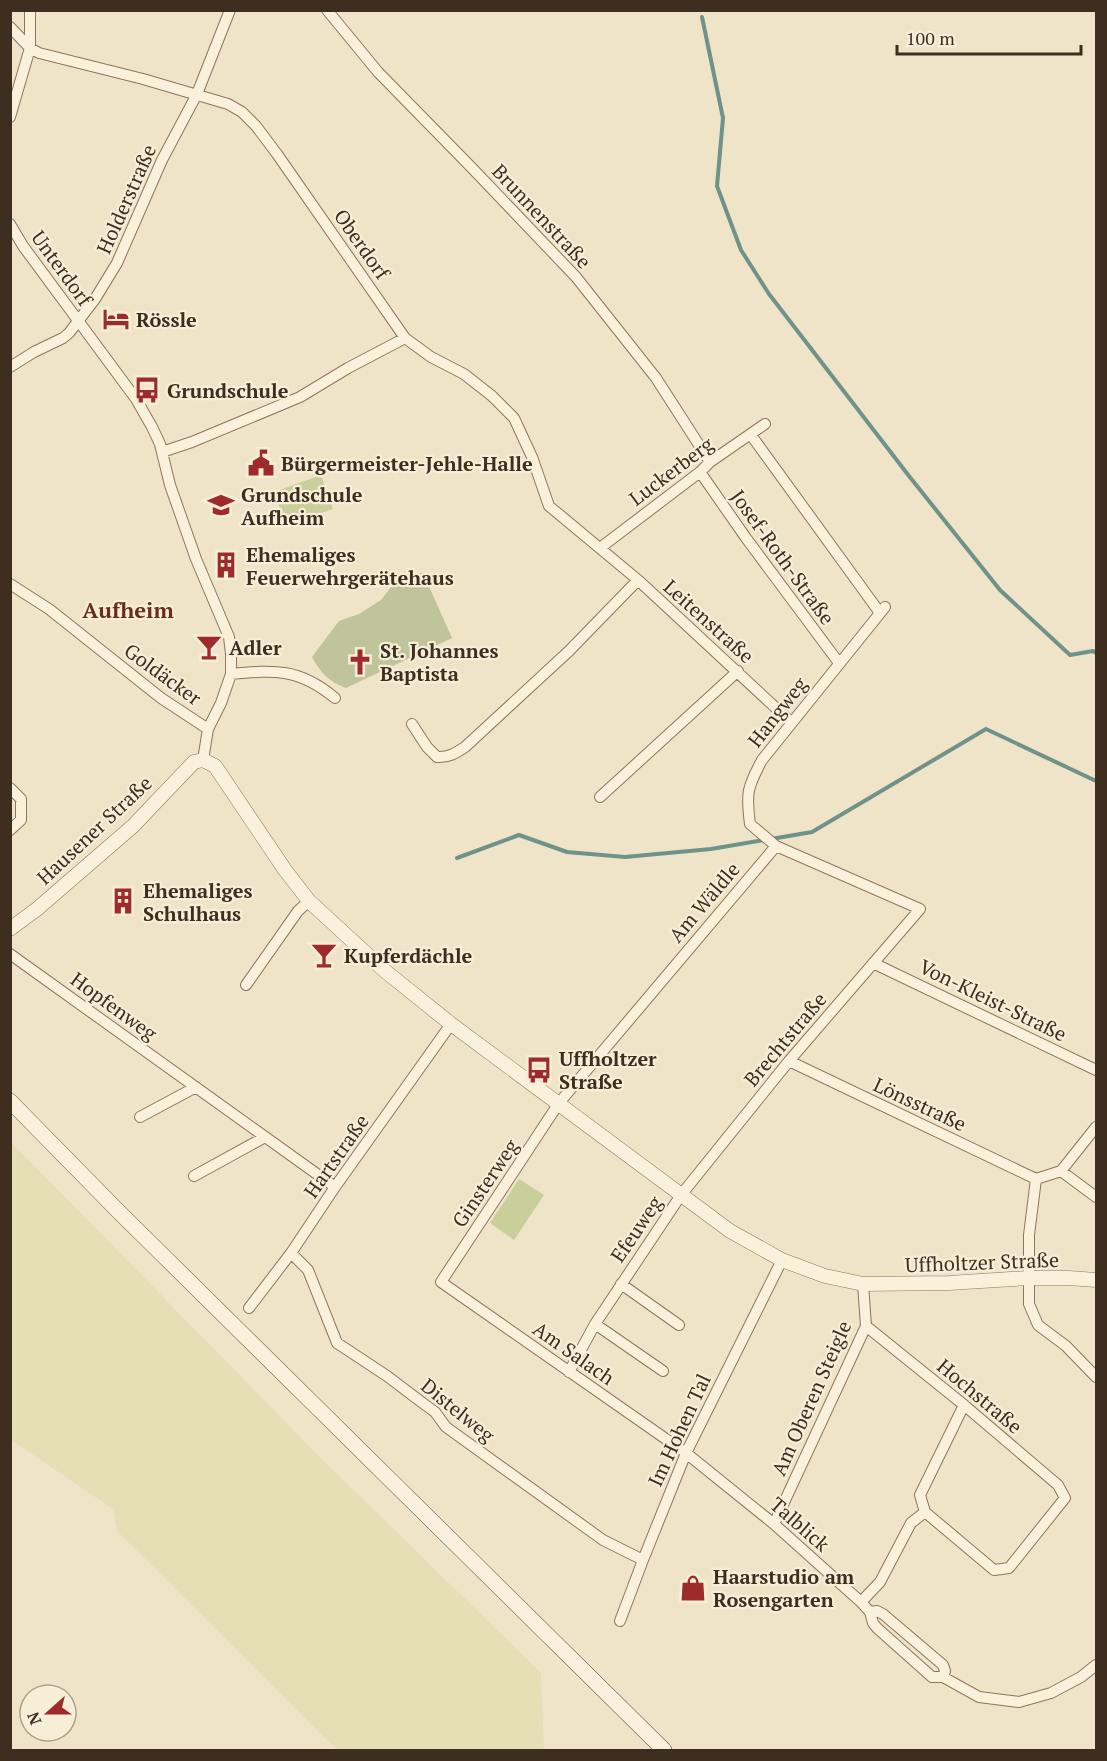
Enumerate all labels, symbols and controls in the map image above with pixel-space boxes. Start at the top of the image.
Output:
scale bar [897,18,1082,56]
text: 100 m [906,26,955,50]
street label: Holderstraße [90,140,162,258]
street label: Brunnenstraße [486,158,598,274]
street label: Oberdorf [328,203,397,286]
street label: Unterdorf [25,225,99,312]
hotel icon: Rössle [101,304,131,334]
place label: Rössle [136,306,197,333]
bus stop icon: Grundschule [132,375,162,405]
place label: Grundschule [167,377,289,404]
street label: Luckerberg [623,430,719,512]
public building icon: Bürgermeister-Jehle-Halle [246,448,276,478]
place label: Bürgermeister-Jehle-Halle [281,450,533,477]
place label: Grundschule Aufheim [241,481,363,531]
street label: Josef-Roth-Straße [725,484,841,630]
school or university icon: Grundschule Aufheim [206,490,236,520]
place label: Ehemaliges Feuerwehrgerätehaus [246,541,454,591]
building icon: Ehemaliges Feuerwehrgerätehaus [211,550,241,580]
street label: Leitenstraße [658,573,760,669]
district label: Aufheim [82,595,174,624]
bar icon: Adler [194,632,224,662]
place label: Adler [229,634,282,661]
street label: Goldäcker [119,637,207,711]
place label: St. Johannes Baptista [380,637,498,687]
church icon: St. Johannes Baptista [345,647,375,677]
street label: Hangweg [741,671,813,753]
street label: Hausener Straße [31,770,157,890]
street label: Am Wäldle [662,856,746,948]
place label: Ehemaliges Schulhaus [143,877,253,927]
building icon: Ehemaliges Schulhaus [108,886,138,916]
bar icon: Kupferdächle [309,940,339,970]
place label: Kupferdächle [344,942,473,969]
street label: Von-Kleist-Straße [915,953,1071,1047]
street label: Hopfenweg [66,966,163,1047]
street label: Brechtstraße [738,986,832,1092]
place label: Uffholtzer Straße [559,1045,657,1095]
bus stop icon: Uffholtzer Straße [524,1055,554,1085]
street label: Lönsstraße [869,1071,971,1137]
street label: Hartstraße [297,1109,375,1203]
street label: Ginsterweg [446,1133,525,1232]
street label: Efeuweg [604,1190,668,1267]
street label: Uffholtzer Straße [904,1246,1060,1278]
street label: Am Salach [528,1315,620,1391]
street label: Am Oberen Steigle [765,1316,857,1480]
street label: Hochstraße [932,1352,1028,1440]
street label: Im Hohen Tal [641,1369,717,1491]
street label: Distelweg [416,1372,501,1448]
street label: Talblick [765,1491,836,1558]
place label: Haarstudio am Rosengarten [713,1563,855,1613]
shop icon: Haarstudio am Rosengarten [678,1573,708,1603]
north arrow [18,1683,78,1743]
text: N [22,1709,46,1728]

